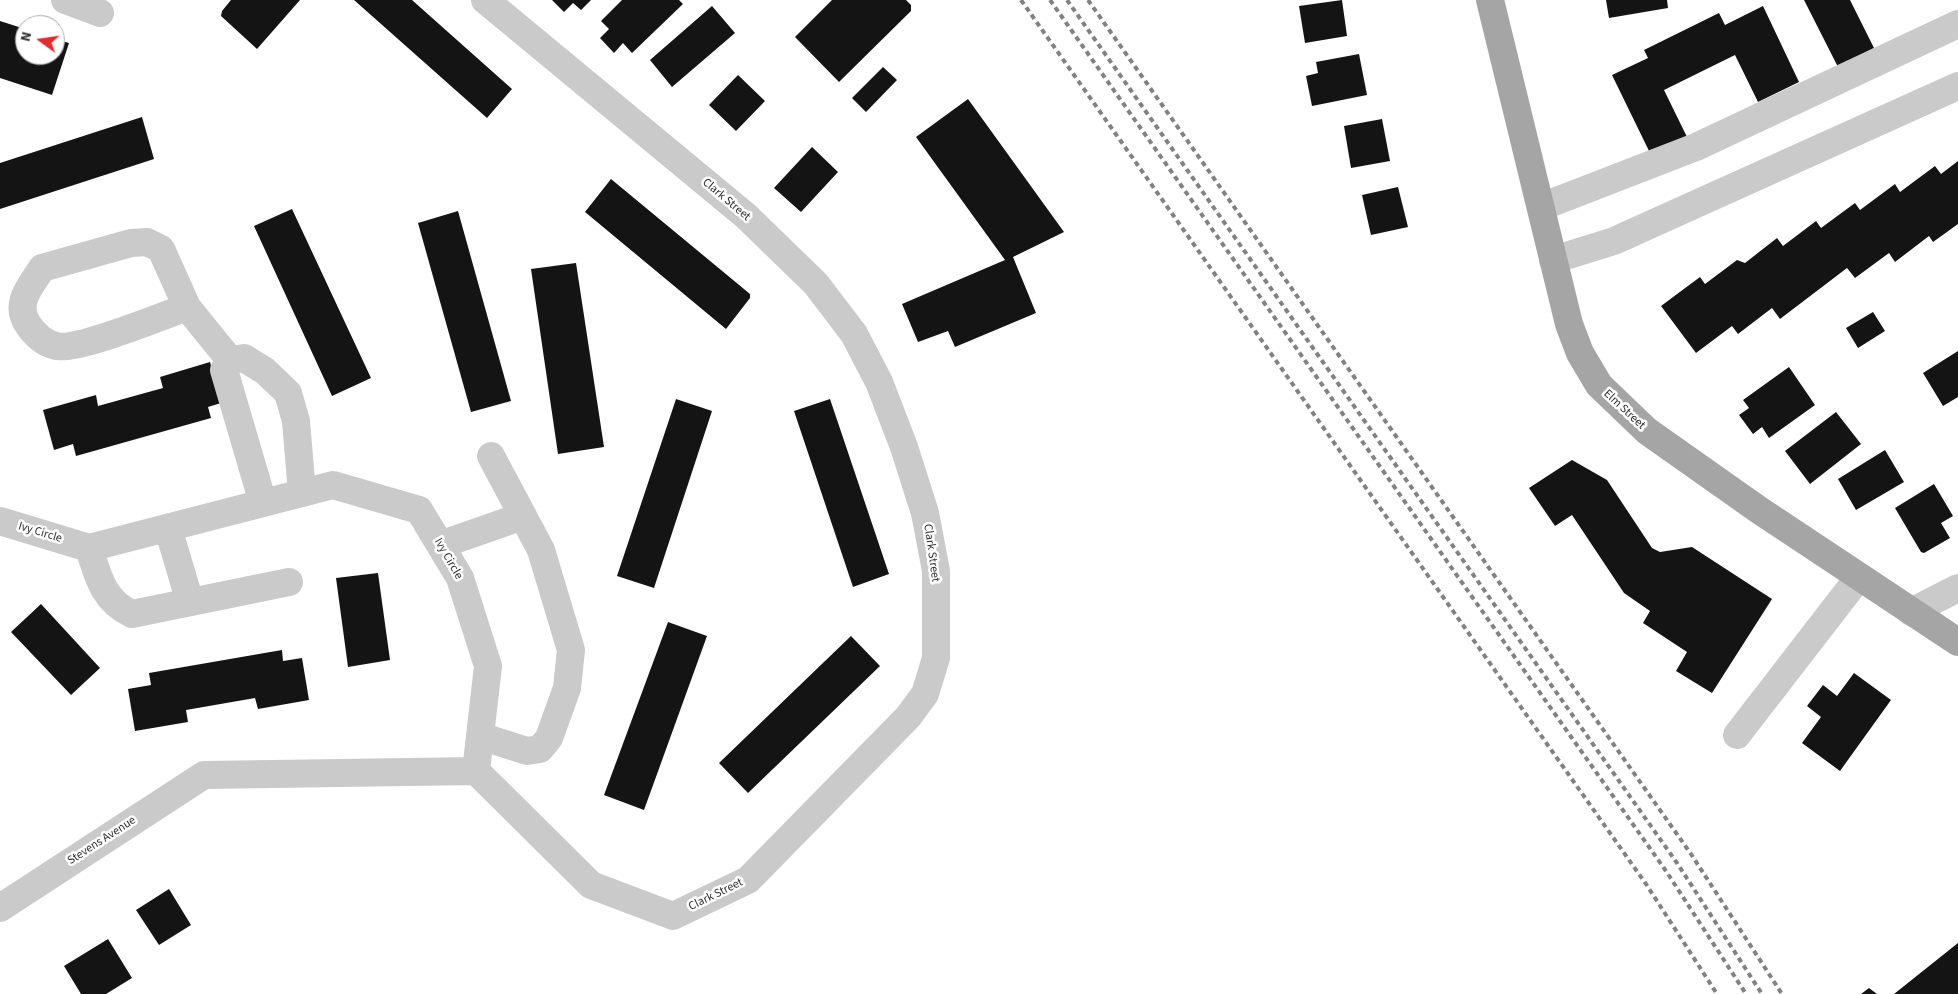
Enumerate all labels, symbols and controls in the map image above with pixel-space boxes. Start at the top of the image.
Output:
north arrow [15,15,65,65]
text: N [16,30,37,44]
street label: Clark Street [699,176,753,224]
street label: Elm Street [1600,387,1648,433]
street label: Ivy Circle [16,520,64,546]
street label: Clark Street [920,523,942,583]
street label: Ivy Circle [430,536,466,582]
street label: Stevens Avenue [65,814,139,868]
street label: Clark Street [687,876,745,914]

